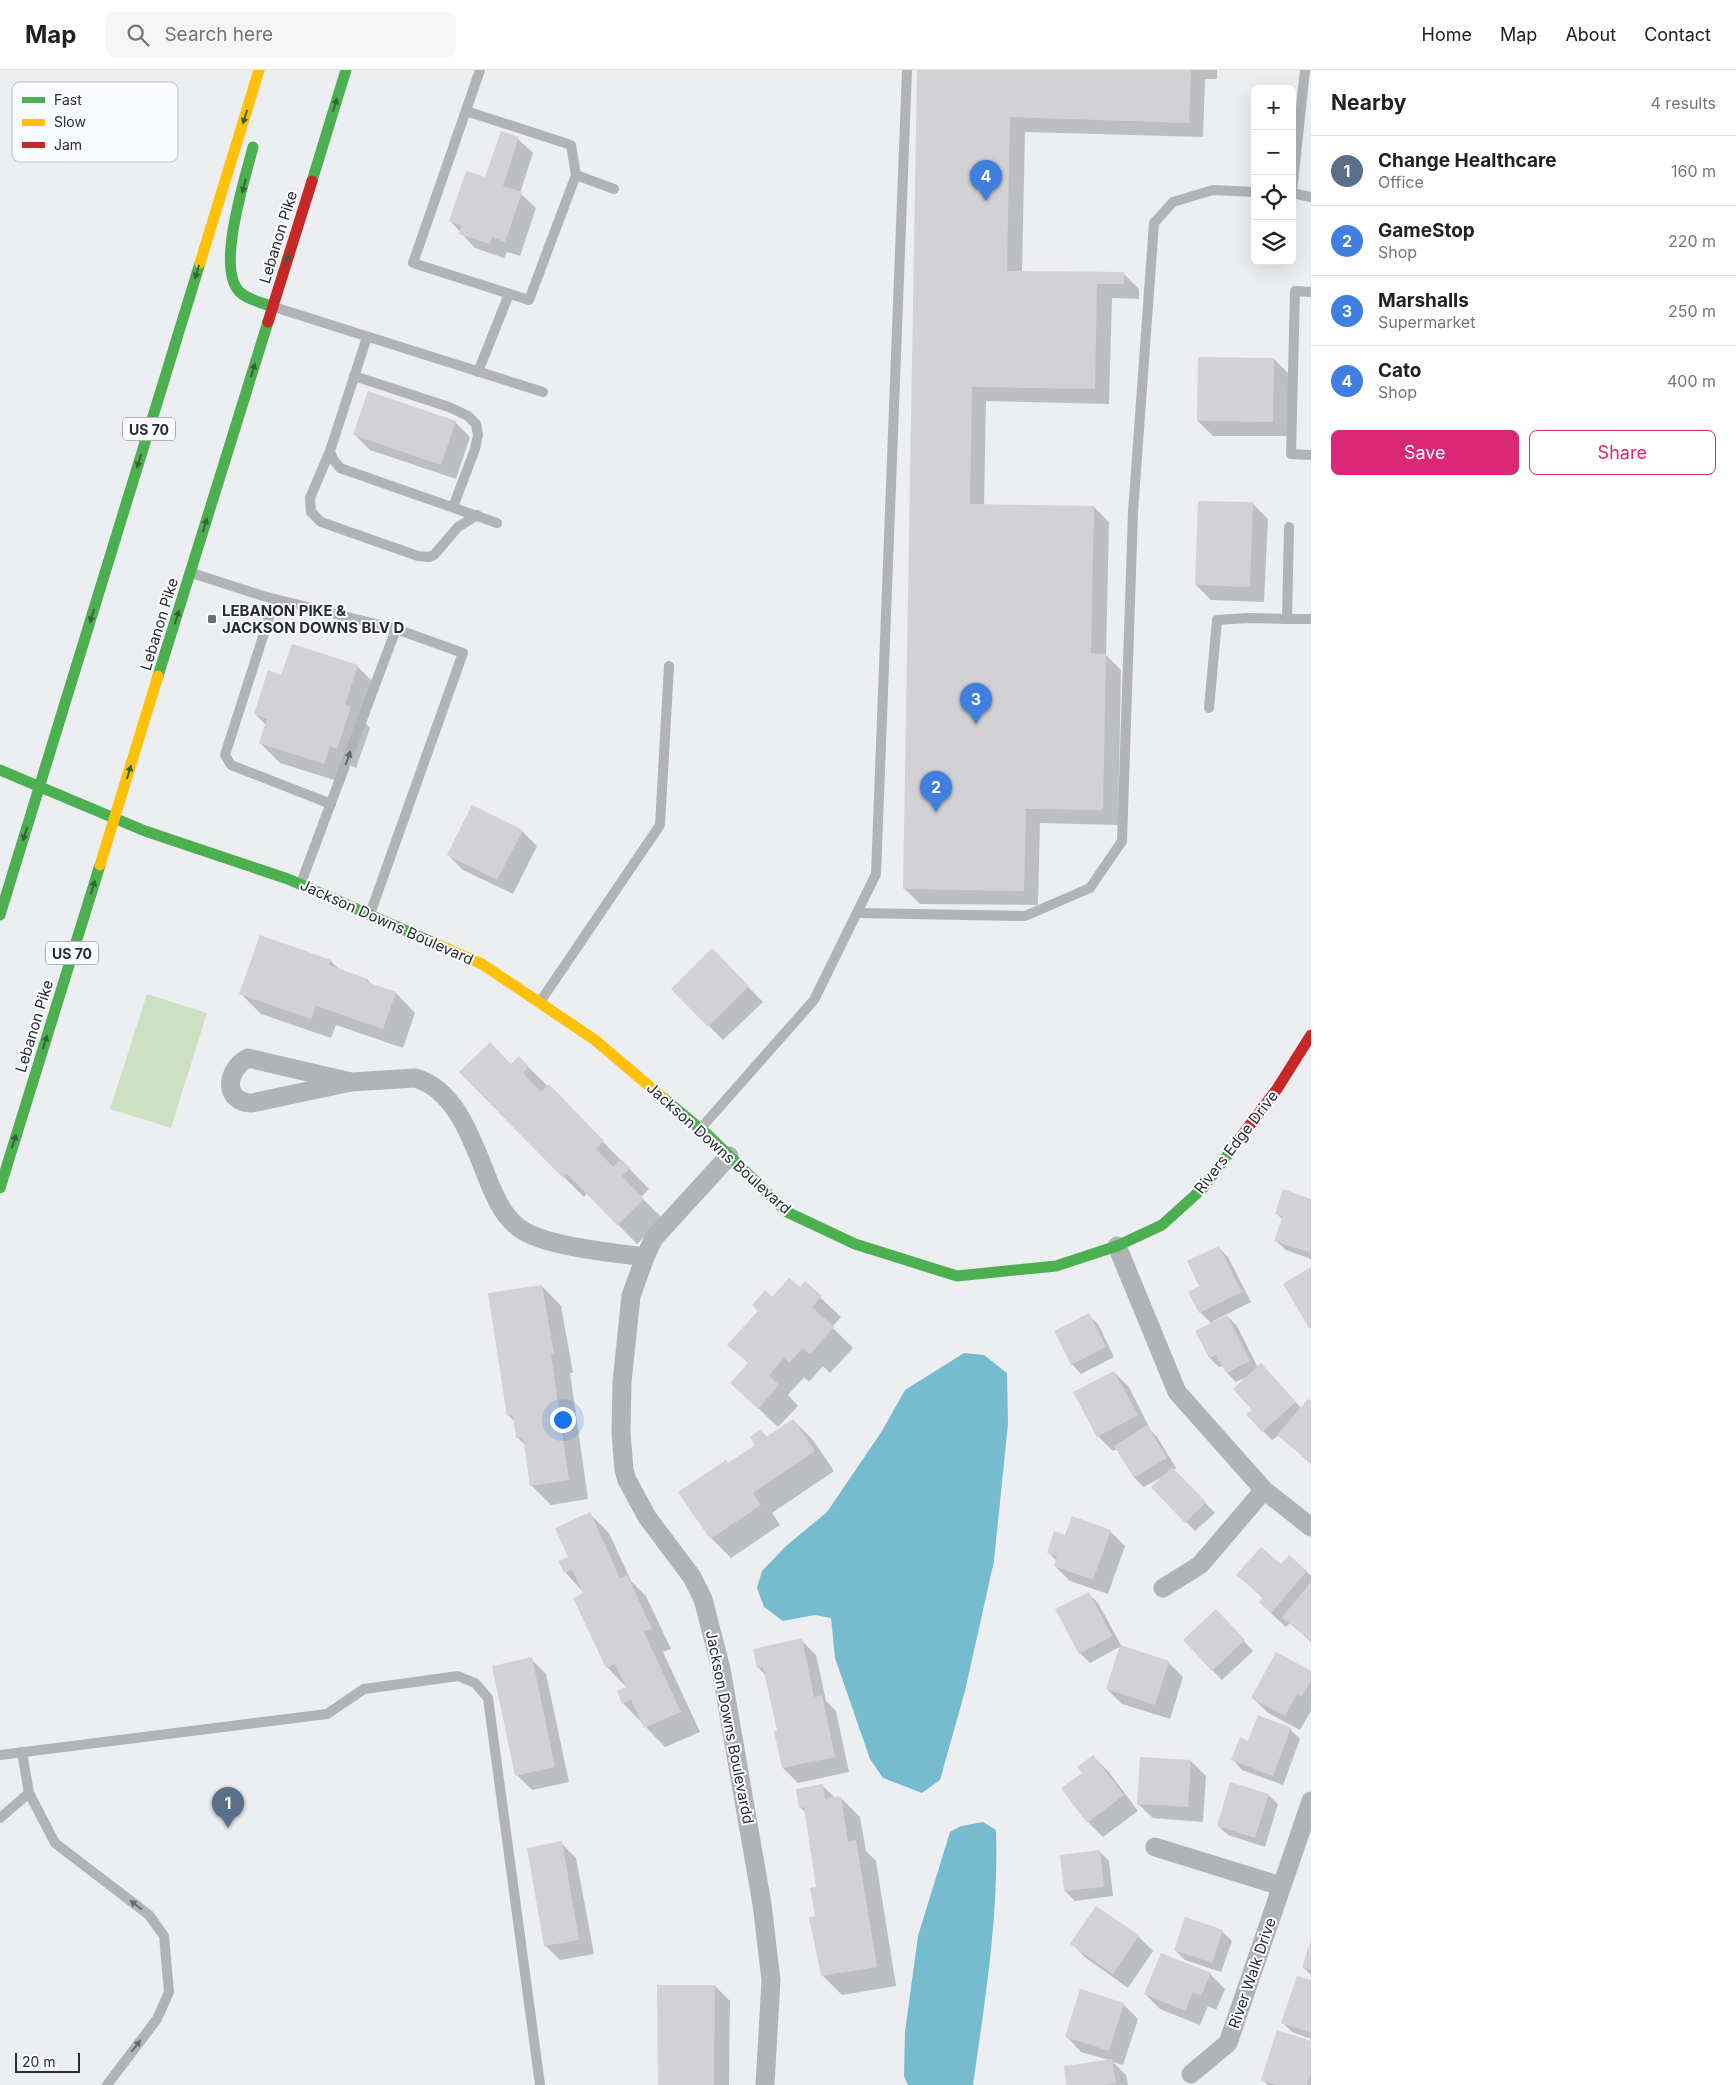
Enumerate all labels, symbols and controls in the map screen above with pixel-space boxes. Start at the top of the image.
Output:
search box [106,12,456,57]
text: Map [25,20,76,49]
icon: search [124,21,152,49]
text: Search here [164,23,273,46]
text: Home [1422,24,1472,45]
text: Map [1500,24,1537,45]
text: About [1565,24,1616,45]
text: Contact [1644,24,1711,45]
legend [12,82,178,162]
map controls [1251,85,1296,265]
button: + [1251,85,1296,130]
text: Nearby [1331,90,1406,115]
text: Fast [54,91,82,108]
text: 4 results [1651,93,1716,113]
one-way arrow [331,97,339,112]
one-way arrow [241,109,248,124]
text: Slow [54,113,86,130]
button: − [1251,130,1296,175]
text: Jam [54,136,82,153]
text: Change Healthcare [1378,149,1557,172]
pin: 4 [970,160,1002,201]
text: 1 [1344,161,1350,181]
text: 160 m [1671,161,1716,181]
text: Office [1378,172,1424,192]
button: locate [1251,175,1296,220]
one-way arrow [240,178,248,193]
street label: Lebanon Pike [255,188,301,286]
text: GameStop [1378,219,1475,242]
button: layers [1251,220,1296,265]
text: 2 [1342,231,1352,251]
text: 220 m [1668,231,1716,251]
text: Shop [1378,242,1417,262]
one-way arrow [284,253,291,268]
one-way arrow [193,265,201,280]
text: Marshalls [1378,289,1469,312]
text: 3 [1342,301,1352,321]
text: 250 m [1668,301,1716,321]
text: Supermarket [1378,312,1475,332]
text: Cato [1378,359,1422,382]
one-way arrow [250,363,257,378]
text: 4 [1342,371,1352,391]
text: 400 m [1667,371,1716,391]
text: Shop [1378,382,1417,402]
road number: US 70 [123,418,175,440]
button: Save [1331,430,1519,475]
button: Share [1529,430,1716,475]
one-way arrow [135,453,143,468]
one-way arrow [201,518,209,533]
street label: Lebanon Pike [136,575,182,673]
place label: LEBANON PIKE & JACKSON DOWNS BLV D [222,601,405,637]
one-way arrow [87,609,95,624]
one-way arrow [173,609,181,624]
marker: LEBANON PIKE & JACKSON DOWNS BLV D [206,613,218,625]
pin: 3 [960,683,992,724]
one-way arrow [344,750,352,765]
one-way arrow [125,764,133,779]
pin: 2 [920,771,952,812]
one-way arrow [20,827,28,842]
street label: Jackson Downs Boulevard [297,875,477,969]
one-way arrow [90,879,98,894]
road number: US 70 [46,941,98,964]
street label: Lebanon Pike [11,977,57,1075]
one-way arrow [42,1034,49,1049]
street label: Jackson Downs Boulevard [643,1078,795,1218]
street label: Rivers Edge Drive [1190,1087,1282,1197]
one-way arrow [11,1133,19,1148]
your location [550,1407,576,1433]
street label: Jackson Downs Boulevardd [702,1629,758,1825]
pin: 1 [212,1787,244,1828]
one-way arrow [129,1900,143,1910]
street label: River Walk Drive [1224,1915,1280,2031]
one-way arrow [131,2040,142,2053]
scale bar [15,2050,80,2073]
text: 20 m [22,2053,56,2070]

